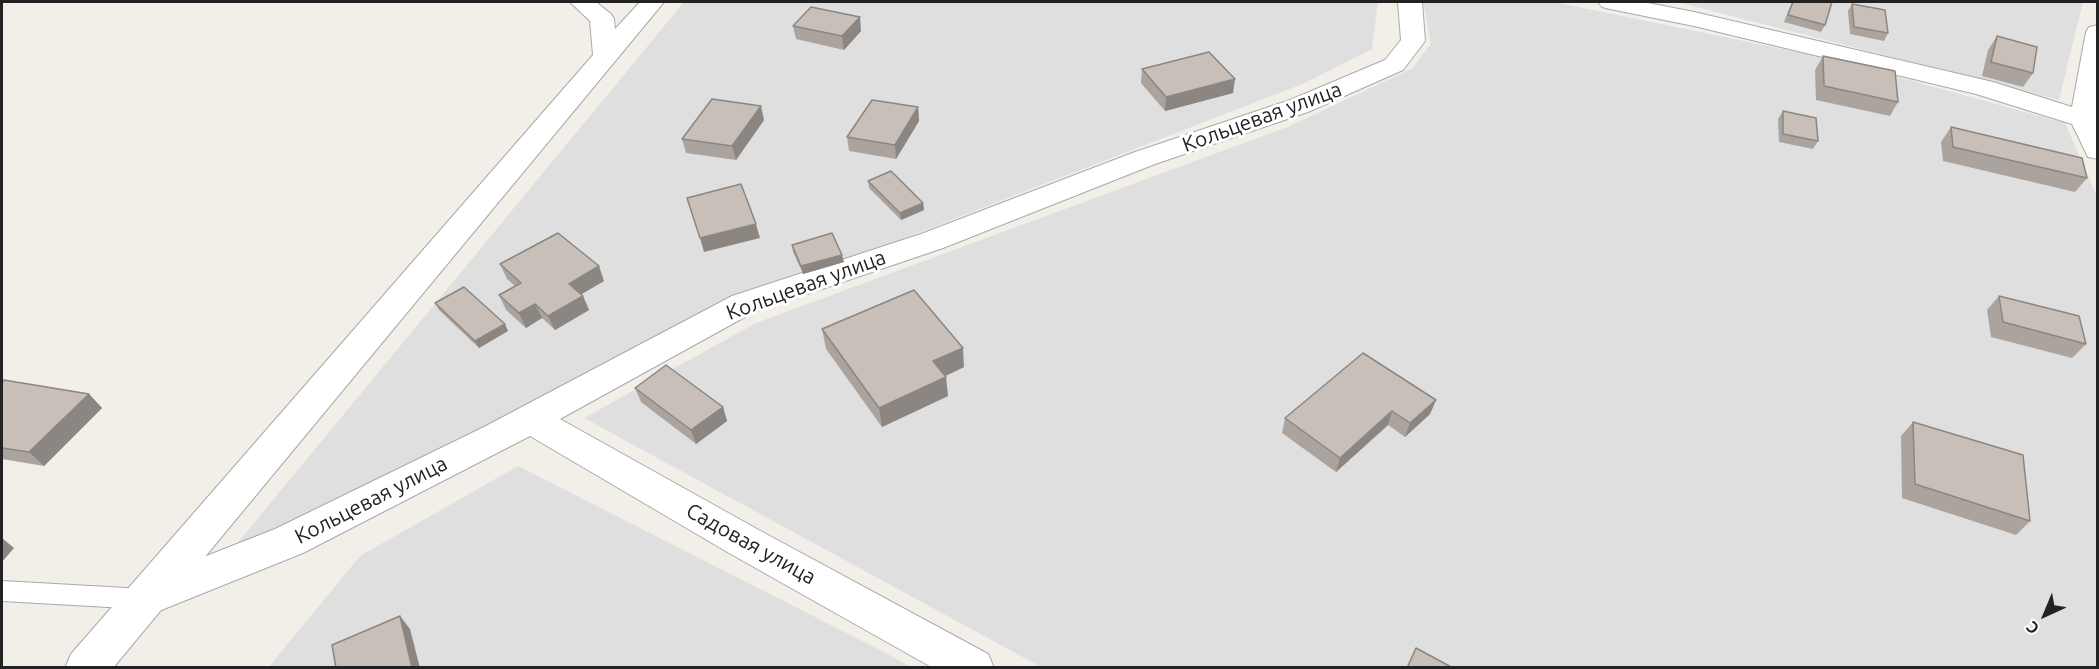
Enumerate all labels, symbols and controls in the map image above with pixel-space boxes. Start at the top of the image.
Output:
street label: Кольцевая улица [1179,76,1345,158]
street label: Кольцевая улица [723,244,889,326]
street label: Кольцевая улица [291,451,451,549]
street label: Садовая улица [682,498,820,590]
north arrow [2015,585,2075,645]
text: С [2023,618,2042,638]

